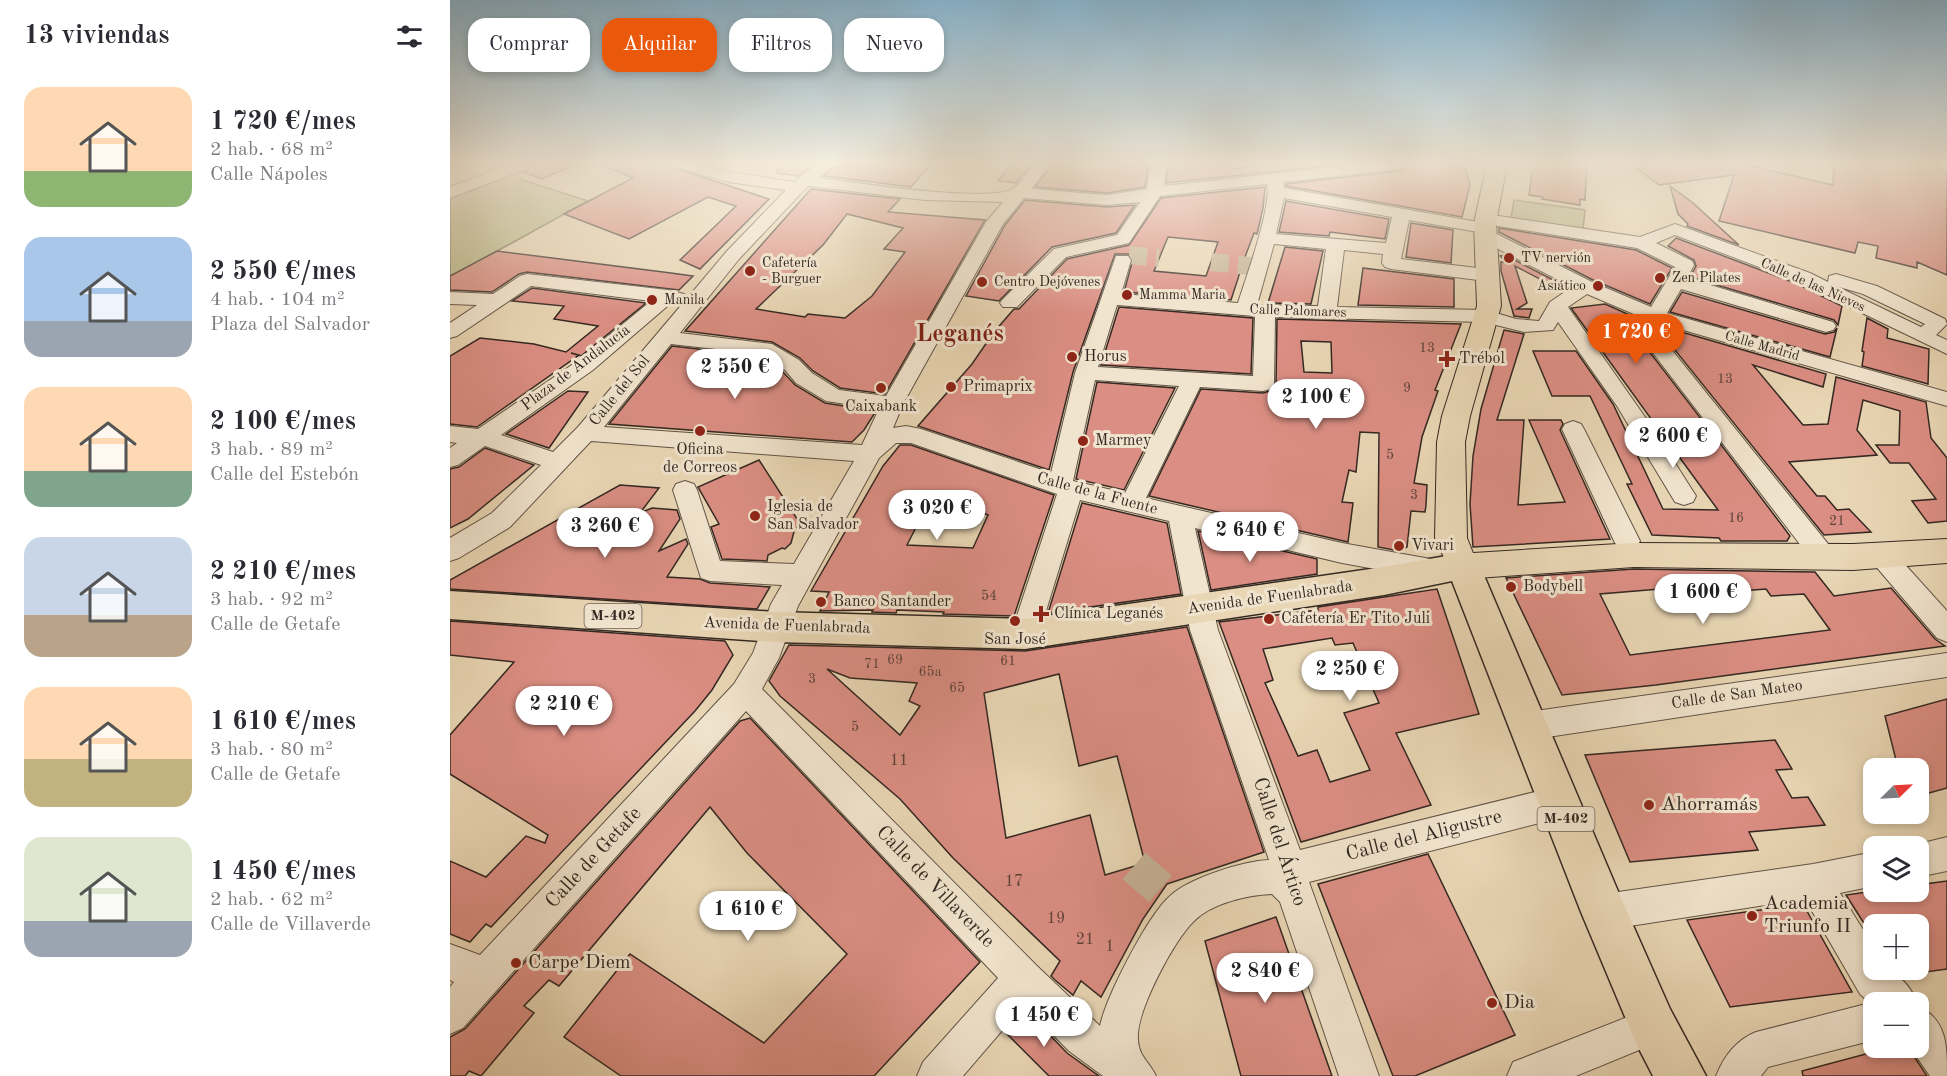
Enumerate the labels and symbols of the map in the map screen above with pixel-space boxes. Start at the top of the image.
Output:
marker: TV nervión [1502,251,1516,265]
place label: TV nervión [1521,251,1592,265]
place label: Cafetería - Burguer [762,256,821,286]
street label: Calle de las Nieves [1759,256,1867,314]
marker: Cafetería - Burguer [743,264,757,278]
marker: Zen Pilates [1653,271,1667,285]
place label: Zen Pilates [1672,271,1740,285]
marker: Centro Dejóvenes [975,275,989,289]
place label: Centro Dejóvenes [994,275,1100,289]
place label: Asiático [1537,279,1586,293]
marker: Asiático [1591,279,1605,293]
marker: Mamma Maria [1120,288,1134,302]
place label: Mamma Maria [1139,288,1226,302]
marker: Manila [645,293,659,307]
place label: Manila [664,293,705,307]
street label: Calle Palomares [1249,302,1347,320]
pin: 1 720 € [1581,314,1691,365]
street label: Plaza de Andalucía [519,322,634,414]
district label: Leganés [916,323,1004,347]
street label: Calle Madrid [1723,329,1801,363]
house number: 13 [1419,341,1435,355]
pin: 2 550 € [680,349,790,400]
place label: Horus [1084,349,1127,365]
marker: Horus [1065,350,1079,364]
place label: Trébol [1459,351,1505,367]
marker: Trébol [1440,352,1454,366]
street label: Calle del Sol [587,353,653,429]
house number: 13 [1717,372,1733,386]
place label: Primaprix [963,379,1033,395]
pin: 2 100 € [1261,379,1371,430]
marker: Primaprix [944,380,958,394]
marker: Caixabank [874,381,888,395]
house number: 9 [1403,381,1411,395]
place label: Caixabank [845,399,917,415]
pin: 2 600 € [1618,418,1728,469]
marker: Oficina de Correos [693,424,707,438]
place label: Marmey [1095,433,1152,449]
marker: Marmey [1076,434,1090,448]
place label: Oficina de Correos [663,442,737,476]
house number: 5 [1386,448,1394,462]
street label: Calle de la Fuente [1035,470,1159,518]
house number: 3 [1410,488,1418,502]
pin: 3 020 € [882,490,992,541]
place label: Iglesia de San Salvador [767,499,859,533]
pin: 3 260 € [550,508,660,559]
marker: Iglesia de San Salvador [748,509,762,523]
house number: 16 [1728,511,1744,525]
pin: 2 640 € [1195,512,1305,563]
house number: 21 [1829,514,1845,528]
place label: Vivari [1411,538,1454,554]
marker: Vivari [1392,539,1406,553]
pin: 1 600 € [1648,574,1758,625]
street label: Avenida de Fuenlabrada [1186,578,1354,618]
place label: Bodybell [1523,579,1583,595]
marker: Bodybell [1504,580,1518,594]
house number: 54 [981,589,997,603]
place label: Banco Santander [833,594,951,610]
marker: Banco Santander [814,595,828,609]
road number: M-402 [584,604,642,628]
marker: Clínica Leganés [1032,605,1050,623]
place label: Clínica Leganés [1054,606,1163,622]
place label: Cafetería Er Tito Juli [1281,611,1430,627]
marker: Cafetería Er Tito Juli [1262,612,1276,626]
marker: San José [1008,614,1022,628]
street label: Avenida de Fuenlabrada [703,615,871,637]
place label: San José [984,632,1046,648]
pin: 2 250 € [1295,651,1405,702]
house number: 69 [887,653,903,667]
house number: 61 [1000,654,1016,668]
house number: 71 [864,657,880,671]
house number: 65a [918,665,942,679]
house number: 3 [808,672,816,686]
street label: Calle de San Mateo [1670,678,1804,712]
house number: 65 [949,681,965,695]
pin: 2 210 € [509,686,619,737]
house number: 5 [851,720,859,734]
house number: 11 [890,753,908,769]
north arrow [1863,758,1929,824]
street label: Calle del Ártico [1249,774,1312,909]
place label: Ahorramás [1661,795,1758,815]
marker: Ahorramás [1642,798,1656,812]
street label: Calle de Getafe [542,803,646,913]
street label: Calle del Aligustre [1344,807,1504,865]
road number: M-402 [1538,807,1594,831]
street label: Calle de Villaverde [872,822,998,952]
house number: 17 [1005,874,1023,890]
pin: 1 610 € [693,891,803,942]
place label: Academia Triunfo II [1764,894,1851,937]
marker: Academia Triunfo II [1745,909,1759,923]
house number: 19 [1047,911,1065,927]
house number: 21 [1076,932,1094,948]
house number: 1 [1105,939,1115,955]
place label: Carpe Diem [528,953,631,973]
pin: 2 840 € [1210,953,1320,1004]
marker: Carpe Diem [509,956,523,970]
place label: Dia [1504,993,1535,1013]
marker: Dia [1485,996,1499,1010]
pin: 1 450 € [989,997,1099,1048]

